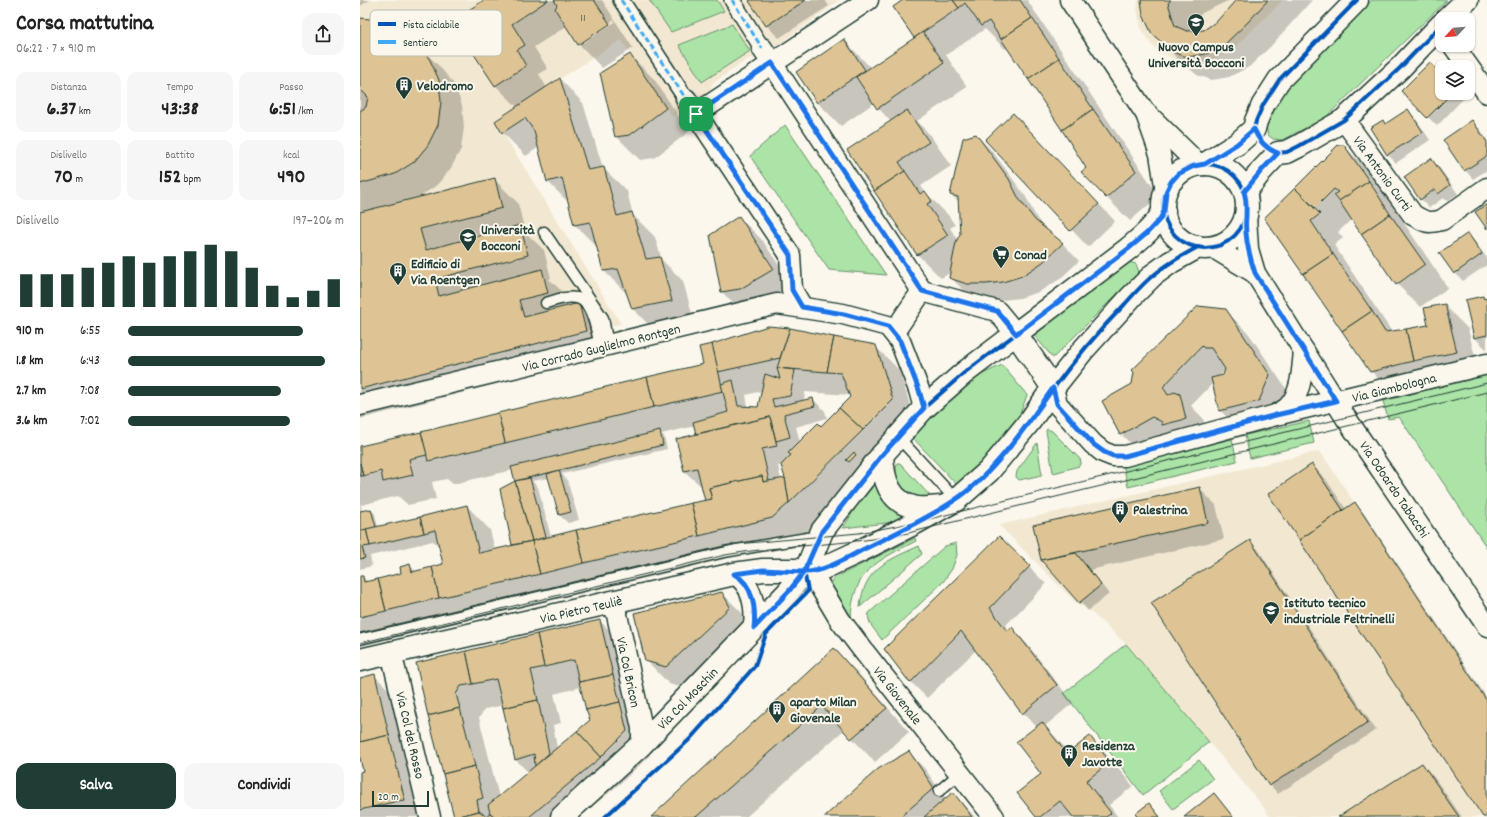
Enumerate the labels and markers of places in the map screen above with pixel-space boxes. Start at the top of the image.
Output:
school or university icon: Nuovo Campus Università Bocconi [1186,12,1206,37]
place label: Nuovo Campus Università Bocconi [1148,38,1245,74]
building icon: Velodromo [394,75,414,100]
place label: Velodromo [417,77,473,97]
pin [679,97,713,131]
place label: Università Bocconi [481,221,536,257]
school or university icon: Università Bocconi [458,227,478,252]
supermarket icon: Conad [991,244,1011,269]
place label: Conad [1014,246,1047,266]
place label: Edificio di Via Roentgen [411,255,480,291]
building icon: Edificio di Via Roentgen [388,261,408,286]
building icon: Palestrina [1110,499,1130,524]
place label: Palestrina [1133,501,1189,521]
place label: Istituto tecnico industriale Feltrinelli [1284,594,1395,630]
school or university icon: Istituto tecnico industriale Feltrinelli [1261,600,1281,625]
place label: aparto Milan Giovenale [790,693,857,729]
building icon: aparto Milan Giovenale [767,699,787,724]
place label: Residenza Javotte [1082,737,1136,773]
building icon: Residenza Javotte [1059,743,1079,768]

